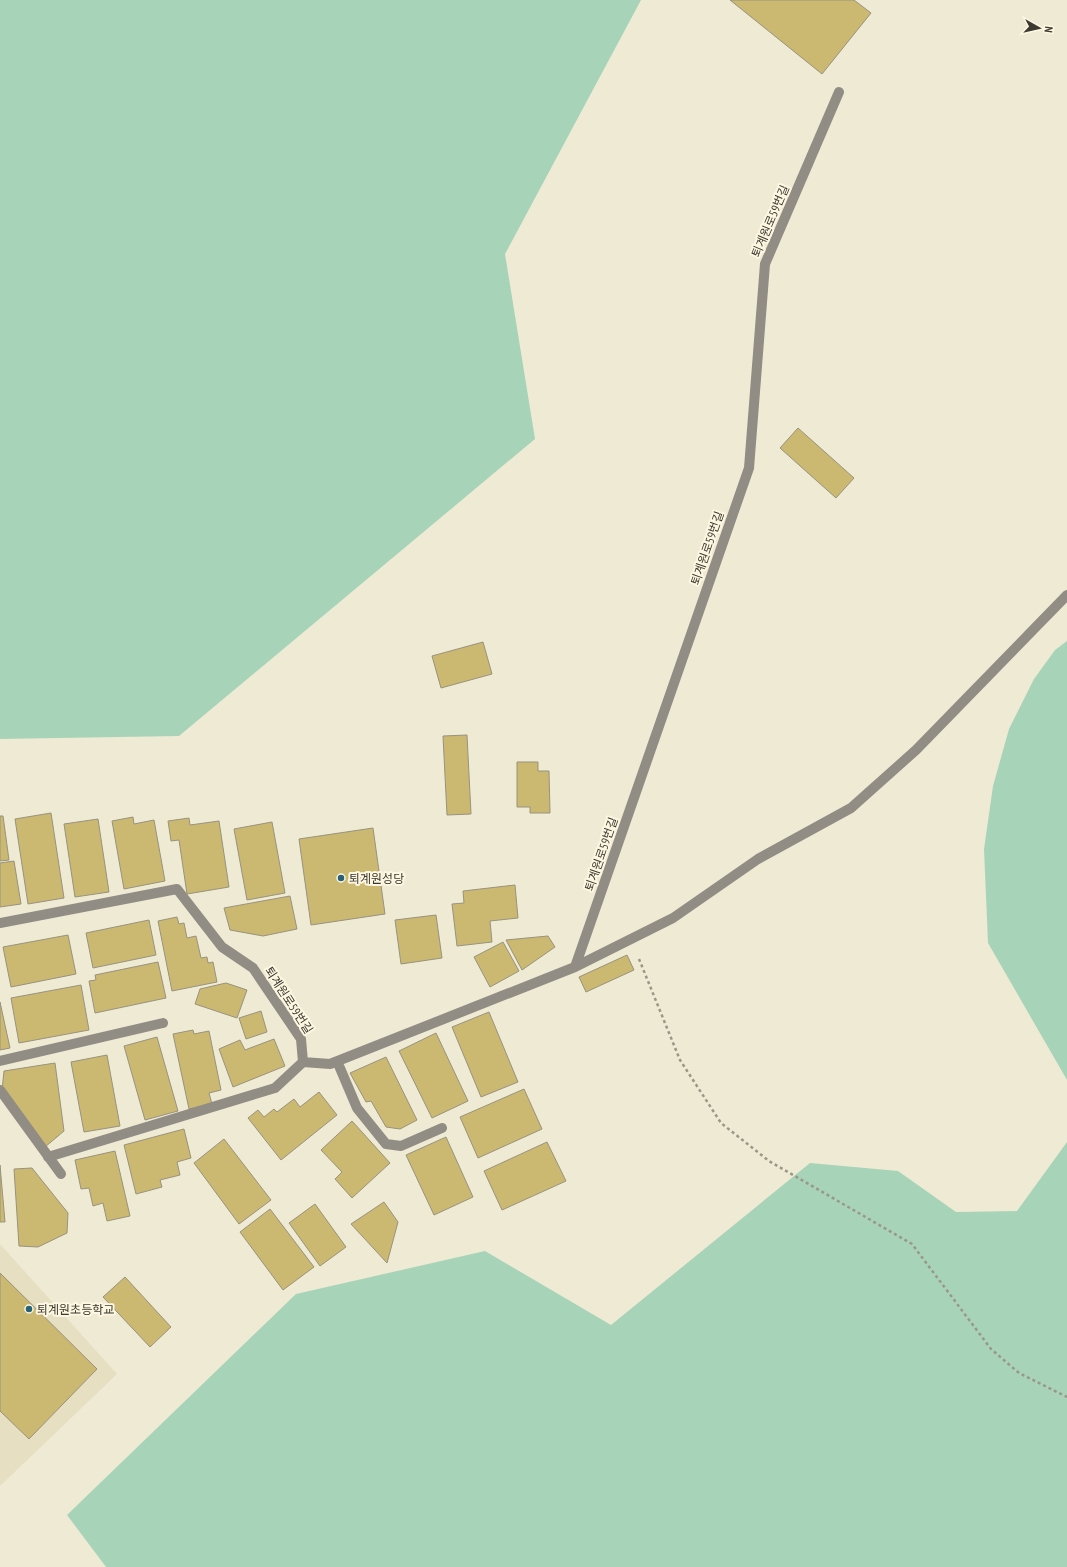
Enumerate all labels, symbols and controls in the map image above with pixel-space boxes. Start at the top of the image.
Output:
north arrow [1019,8,1059,48]
text: N [1042,25,1056,33]
street label: 퇴계원로59번길 [748,183,792,259]
street label: 퇴계원로59번길 [687,509,727,587]
street label: 퇴계원로59번길 [581,815,621,893]
place label: 퇴계원성당 [349,871,404,886]
marker: 퇴계원성당 [336,873,346,883]
street label: 퇴계원로59번길 [262,964,316,1036]
place label: 퇴계원초등학교 [37,1302,114,1317]
marker: 퇴계원초등학교 [24,1304,34,1314]

